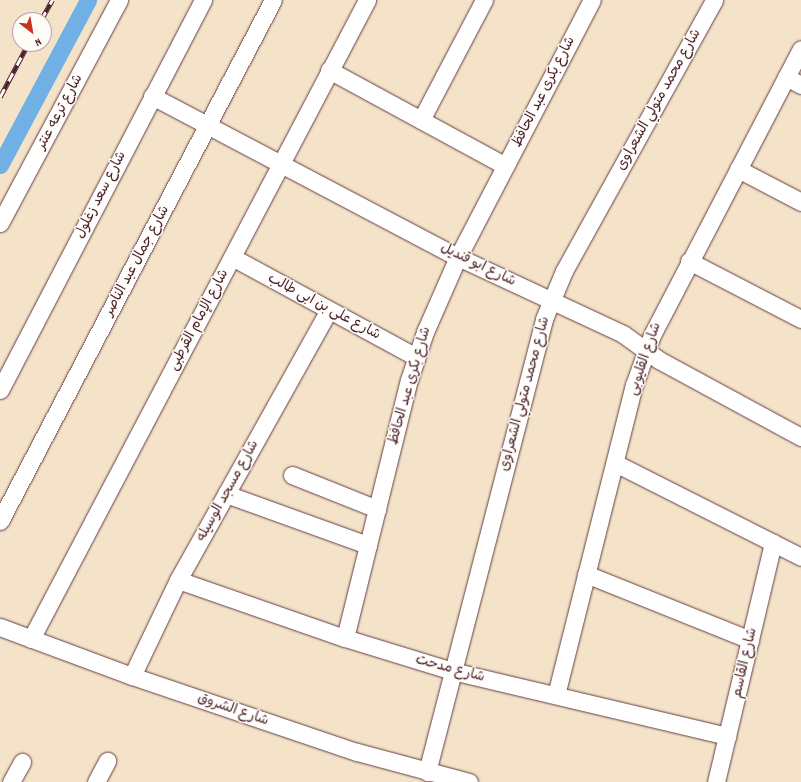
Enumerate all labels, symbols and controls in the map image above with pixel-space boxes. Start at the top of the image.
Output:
north arrow [12,12,52,52]
street label: شارع محمد متولي الشعراوى [613,26,705,174]
text: N [31,33,44,50]
street label: شارع بكرى عبد الحافظ [509,34,579,150]
street label: شارع ترعه عنتر [33,72,87,152]
street label: شارع سعد زغلول [72,149,130,241]
street label: شارع جمال عبد الناصر [101,203,173,319]
street label: شارع ابو قنديل [438,240,518,290]
street label: شارع الإمام القرطبى [165,267,233,373]
street label: شارع على بن ابى طالب [265,270,383,344]
street label: شارع محمد متولي الشعراوى [496,315,554,473]
street label: شارع القليوبى [625,320,665,398]
street label: شارع بكرى عبد الحافظ [385,325,435,447]
street label: شارع مسجد الوسيله [193,437,263,545]
street label: شارع القاسم [729,626,761,700]
street label: شارع مدحت [413,652,487,686]
street label: شارع الشروق [195,690,271,730]

